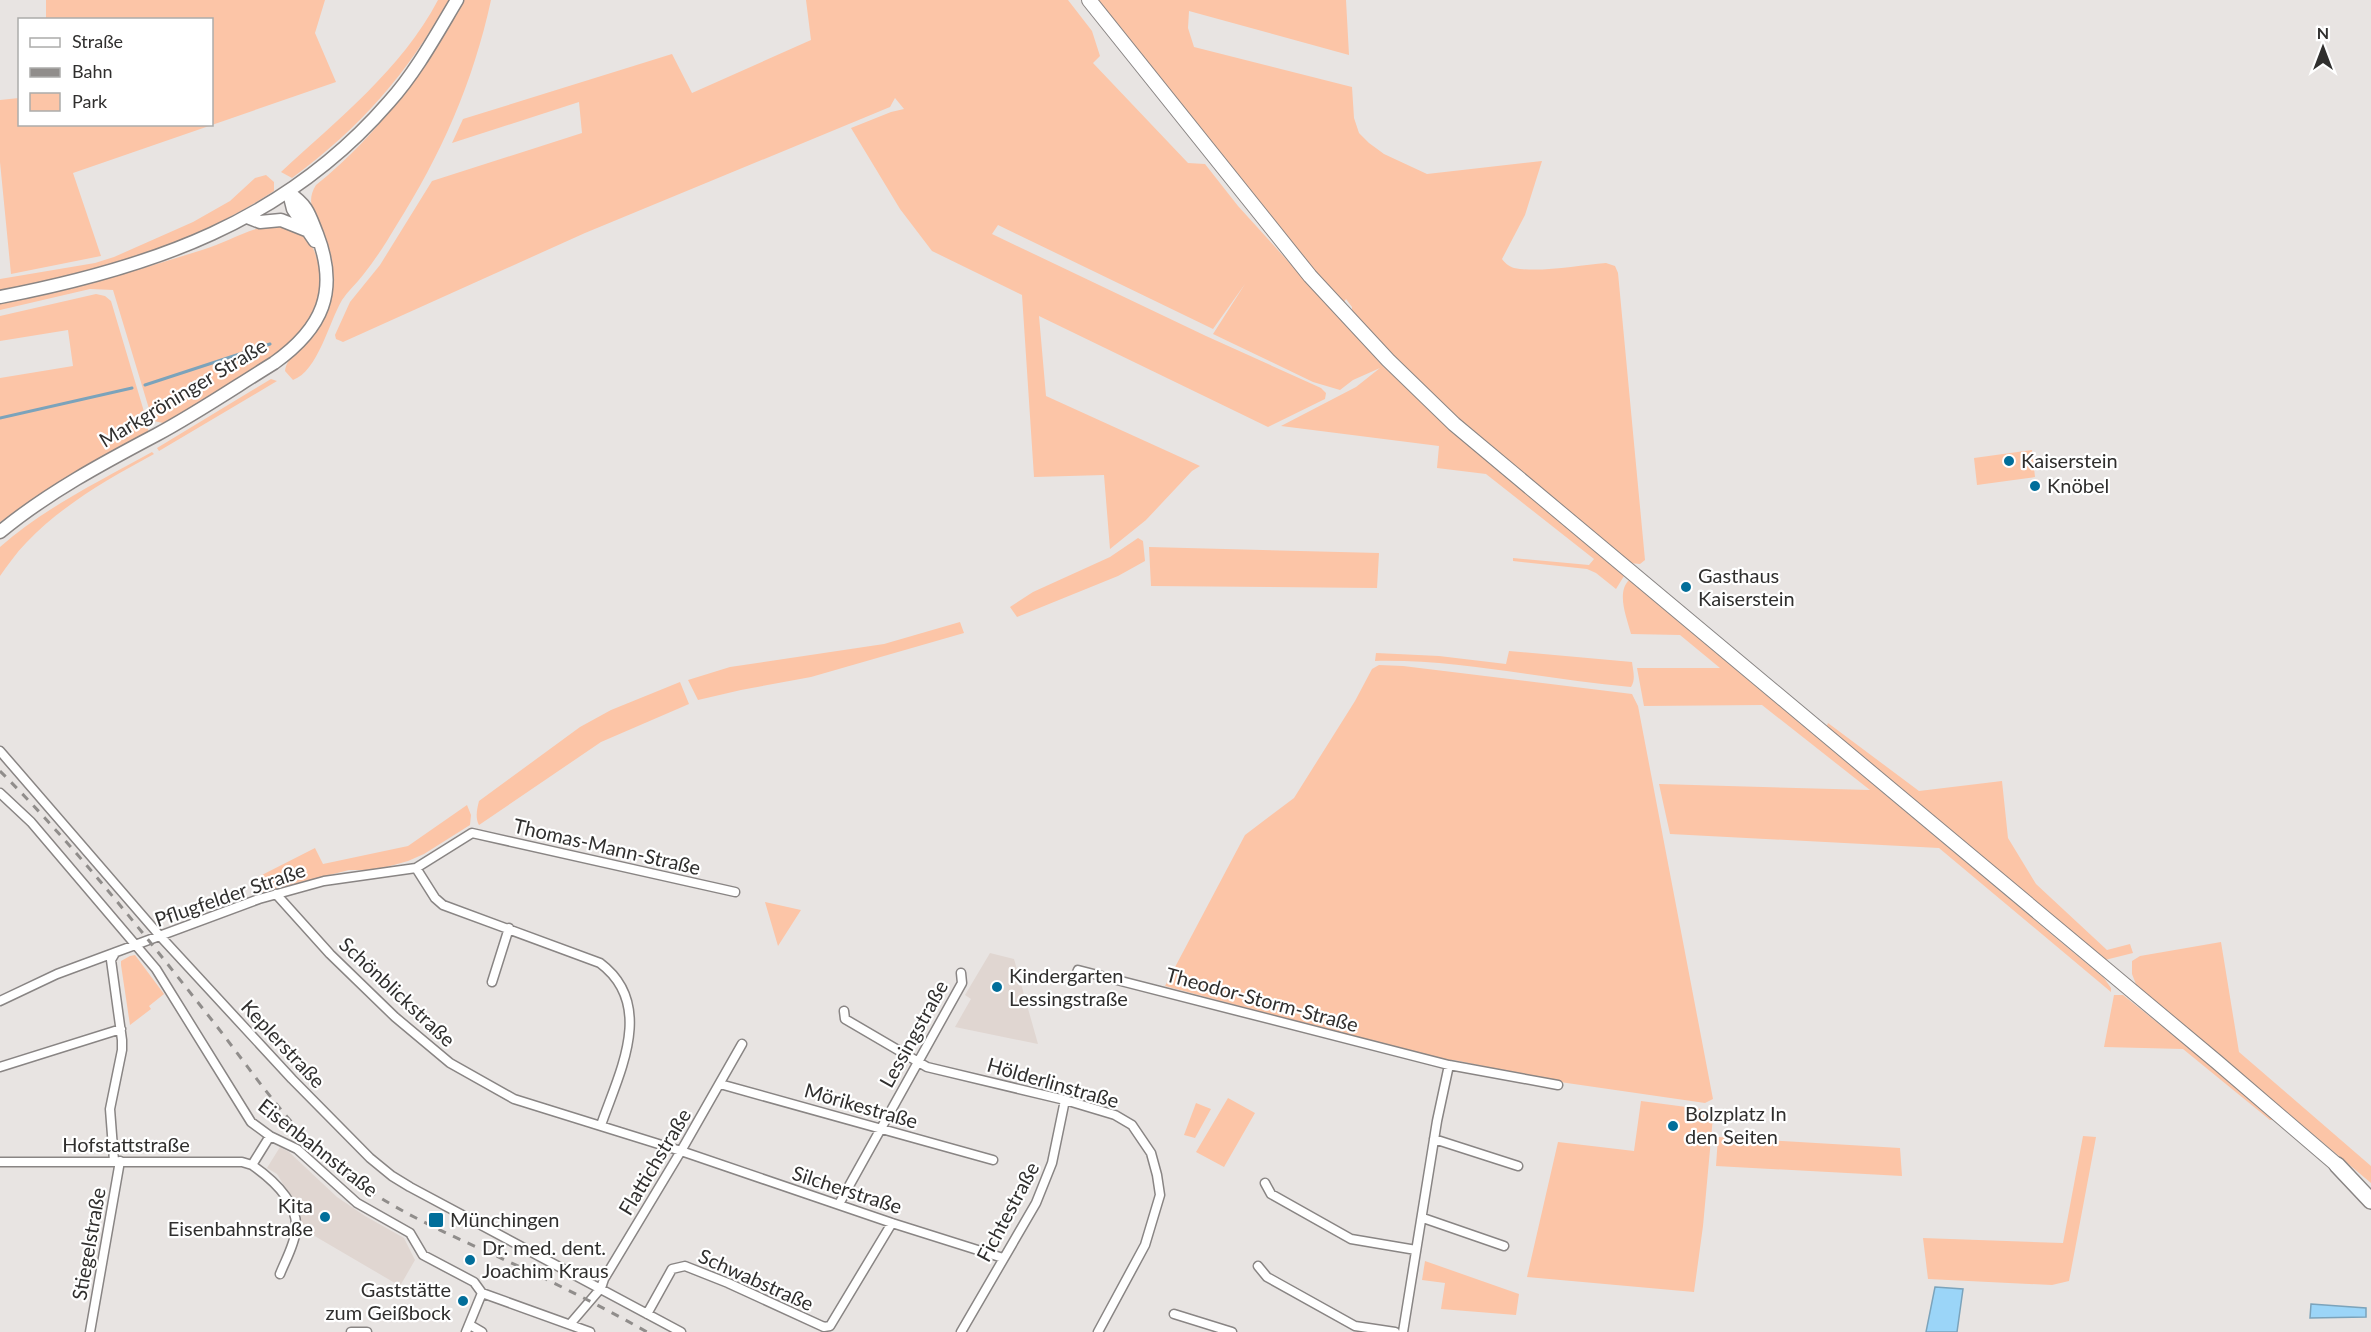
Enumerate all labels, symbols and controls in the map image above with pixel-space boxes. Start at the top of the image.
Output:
legend [18,18,213,126]
north arrow [2293,18,2353,78]
text: N [2317,23,2329,42]
text: Straße [72,30,123,52]
text: Bahn [72,60,113,82]
text: Park [72,90,108,112]
street label: Markgröninger Straße [94,333,271,452]
place label: Kaiserstein [2021,448,2118,472]
marker: Kaiserstein [2002,454,2016,468]
place label: Knöbel [2047,473,2109,497]
marker: Knöbel [2028,479,2042,493]
place label: Gasthaus Kaiserstein [1698,563,1795,610]
marker: Gasthaus Kaiserstein [1679,580,1693,594]
street label: Thomas-Mann-Straße [511,813,703,879]
street label: Pflugfelder Straße [151,857,308,931]
street label: Schönblickstraße [335,932,461,1051]
street label: Theodor-Storm-Straße [1163,962,1361,1036]
place label: Kindergarten Lessingstraße [1009,963,1128,1010]
street label: Lessingstraße [874,976,952,1091]
marker: Kindergarten Lessingstraße [990,980,1004,994]
street label: Keplerstraße [237,994,331,1092]
street label: Hölderlinstraße [985,1052,1122,1112]
street label: Mörikestraße [802,1077,921,1133]
street label: Eisenbahnstraße [254,1093,383,1201]
place label: Bolzplatz In den Seiten [1685,1101,1787,1148]
street label: Flattichstraße [613,1104,695,1219]
marker: Bolzplatz In den Seiten [1666,1119,1680,1133]
street label: Hofstattstraße [62,1132,190,1156]
street label: Fichtestraße [971,1158,1043,1265]
street label: Silcherstraße [789,1160,905,1218]
street label: Stiegelstraße [66,1186,110,1302]
place label: Kita Eisenbahnstraße [168,1193,313,1240]
place label: Münchingen [450,1207,559,1231]
marker: Kita Eisenbahnstraße [318,1210,332,1224]
marker: Münchingen [427,1211,445,1229]
place label: Dr. med. dent. Joachim Kraus [482,1235,609,1282]
street label: Schwabstraße [695,1243,818,1315]
marker: Dr. med. dent. Joachim Kraus [463,1253,477,1267]
place label: Gaststätte zum Geißbock [326,1277,452,1324]
marker: Gaststätte zum Geißbock [456,1294,470,1308]

